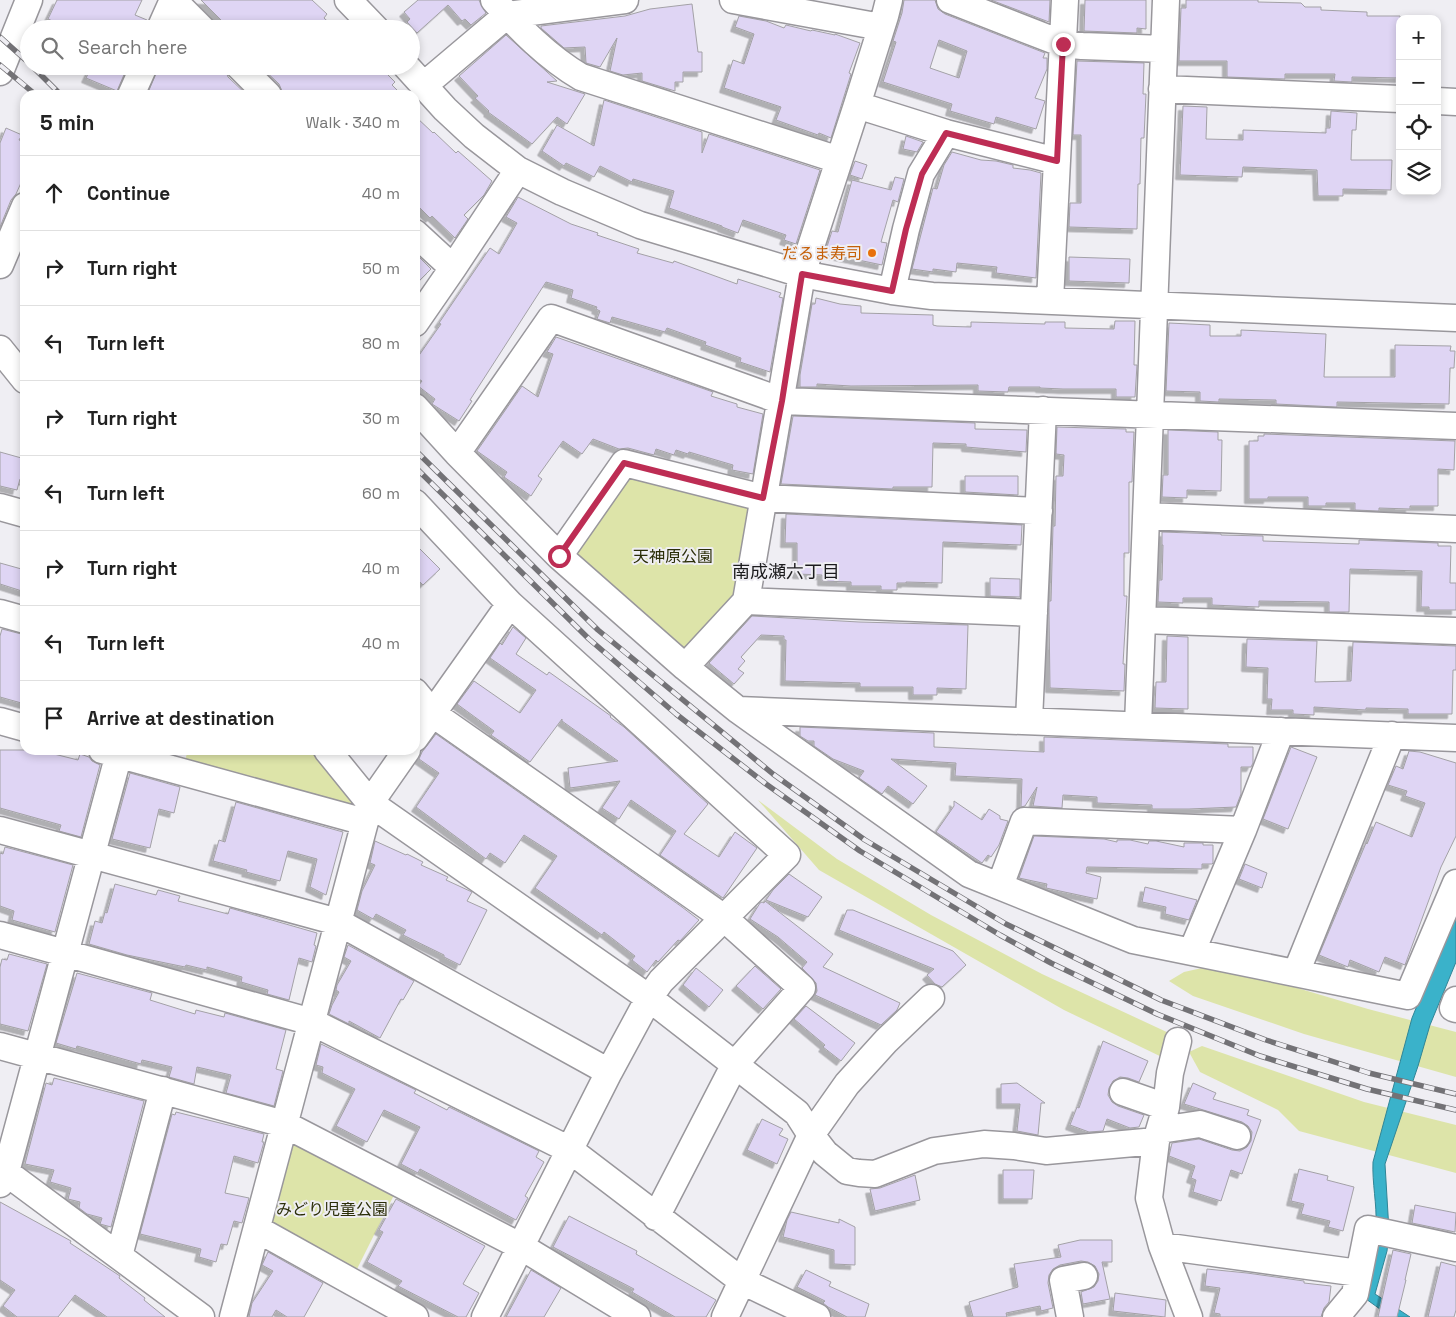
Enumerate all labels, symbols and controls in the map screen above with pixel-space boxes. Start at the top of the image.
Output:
map controls [1396,15,1441,195]
button: + [1396,15,1441,60]
search box [20,20,420,75]
route end [1052,33,1075,56]
icon: search [38,34,66,62]
text: Search here [78,35,188,60]
button: − [1396,60,1441,105]
button: locate [1396,105,1441,150]
text: 5 min [40,109,94,136]
text: Walk · 340 m [305,112,400,133]
button: layers [1396,150,1441,195]
icon: ahead [40,179,68,207]
text: Continue [87,181,170,206]
text: 40 m [362,183,400,204]
place label: だるま寿司 [782,243,862,264]
marker: だるま寿司 [866,247,878,259]
icon: right [40,254,68,282]
text: Turn right [87,256,177,281]
text: 50 m [362,258,400,279]
icon: left [40,329,68,357]
text: Turn left [87,331,165,356]
text: 80 m [362,333,400,354]
icon: right [40,404,68,432]
text: Turn right [87,406,177,431]
text: 30 m [362,408,400,429]
icon: left [40,479,68,507]
text: Turn left [87,481,165,506]
text: 60 m [362,483,400,504]
route start [548,545,571,568]
park label: 天神原公園 [633,546,713,567]
icon: right [40,554,68,582]
text: Turn right [87,556,177,581]
text: 40 m [362,558,400,579]
district label: 南成瀬六丁目 [732,560,840,583]
icon: left [40,629,68,657]
text: Turn left [87,631,165,656]
text: 40 m [362,633,400,654]
icon: arrive [40,704,68,732]
text: Arrive at destination [87,706,275,731]
park label: みどり児童公園 [276,1199,388,1220]

